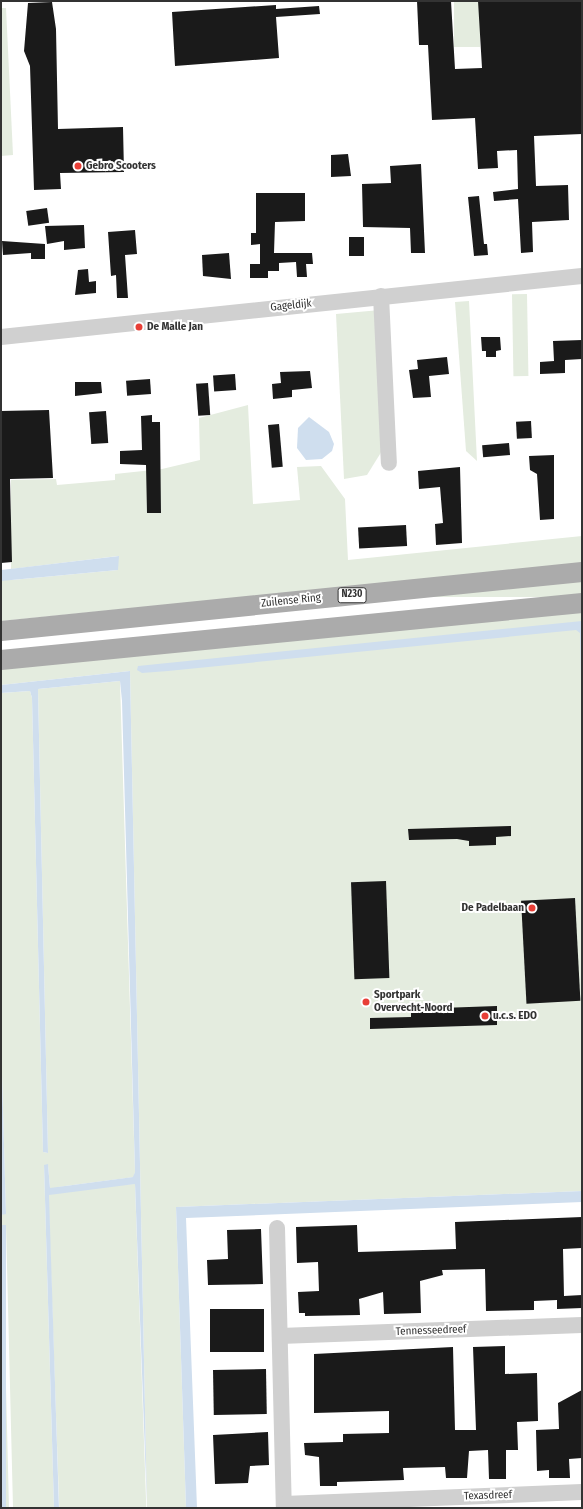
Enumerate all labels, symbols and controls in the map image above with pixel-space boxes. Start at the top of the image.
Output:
place label: Gebro Scooters [86,159,156,173]
marker: Gebro Scooters [73,161,83,171]
street label: Gageldijk [270,297,312,315]
place label: De Malle Jan [147,320,203,334]
marker: De Malle Jan [134,322,144,332]
road number: N230 [337,587,367,603]
street label: Zuilense Ring [260,591,322,611]
place label: De Padelbaan [462,901,524,915]
marker: De Padelbaan [527,903,537,913]
place label: Sportpark Overvecht-Noord [374,989,452,1015]
marker: Sportpark Overvecht-Noord [361,997,371,1007]
place label: u.c.s. EDO [493,1009,537,1023]
marker: u.c.s. EDO [480,1011,490,1021]
street label: Tennesseedreef [395,1323,467,1339]
street label: Texasdreef [464,1489,512,1503]

